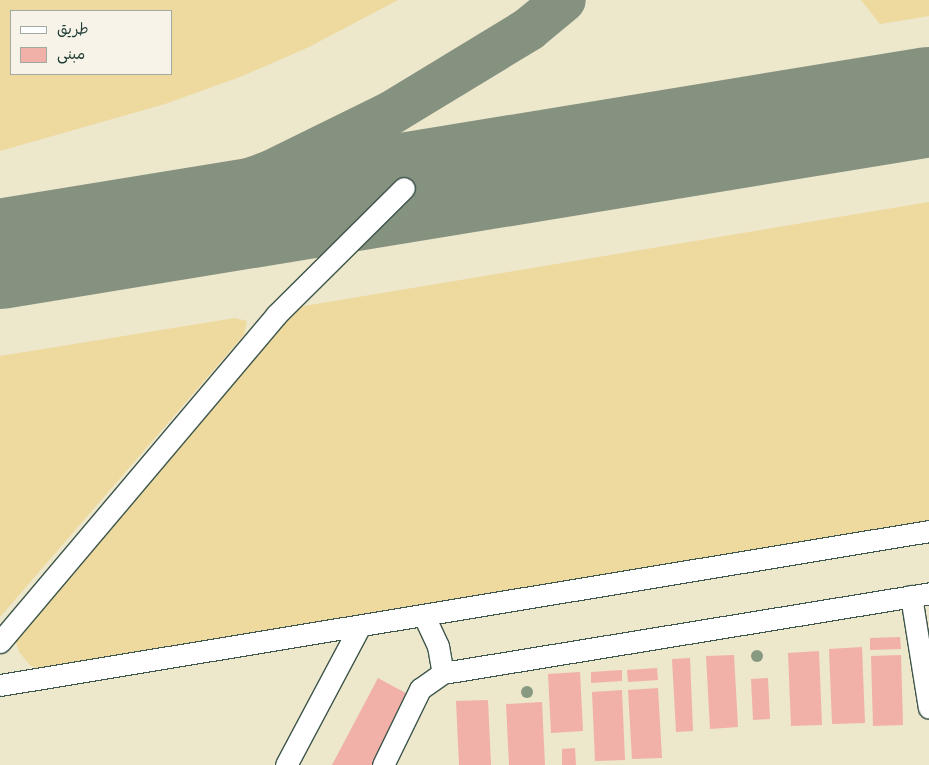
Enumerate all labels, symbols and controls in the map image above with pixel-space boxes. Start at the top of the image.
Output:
legend [10,10,172,75]
text: طريق [57,20,89,39]
text: مبنى [57,45,85,64]

